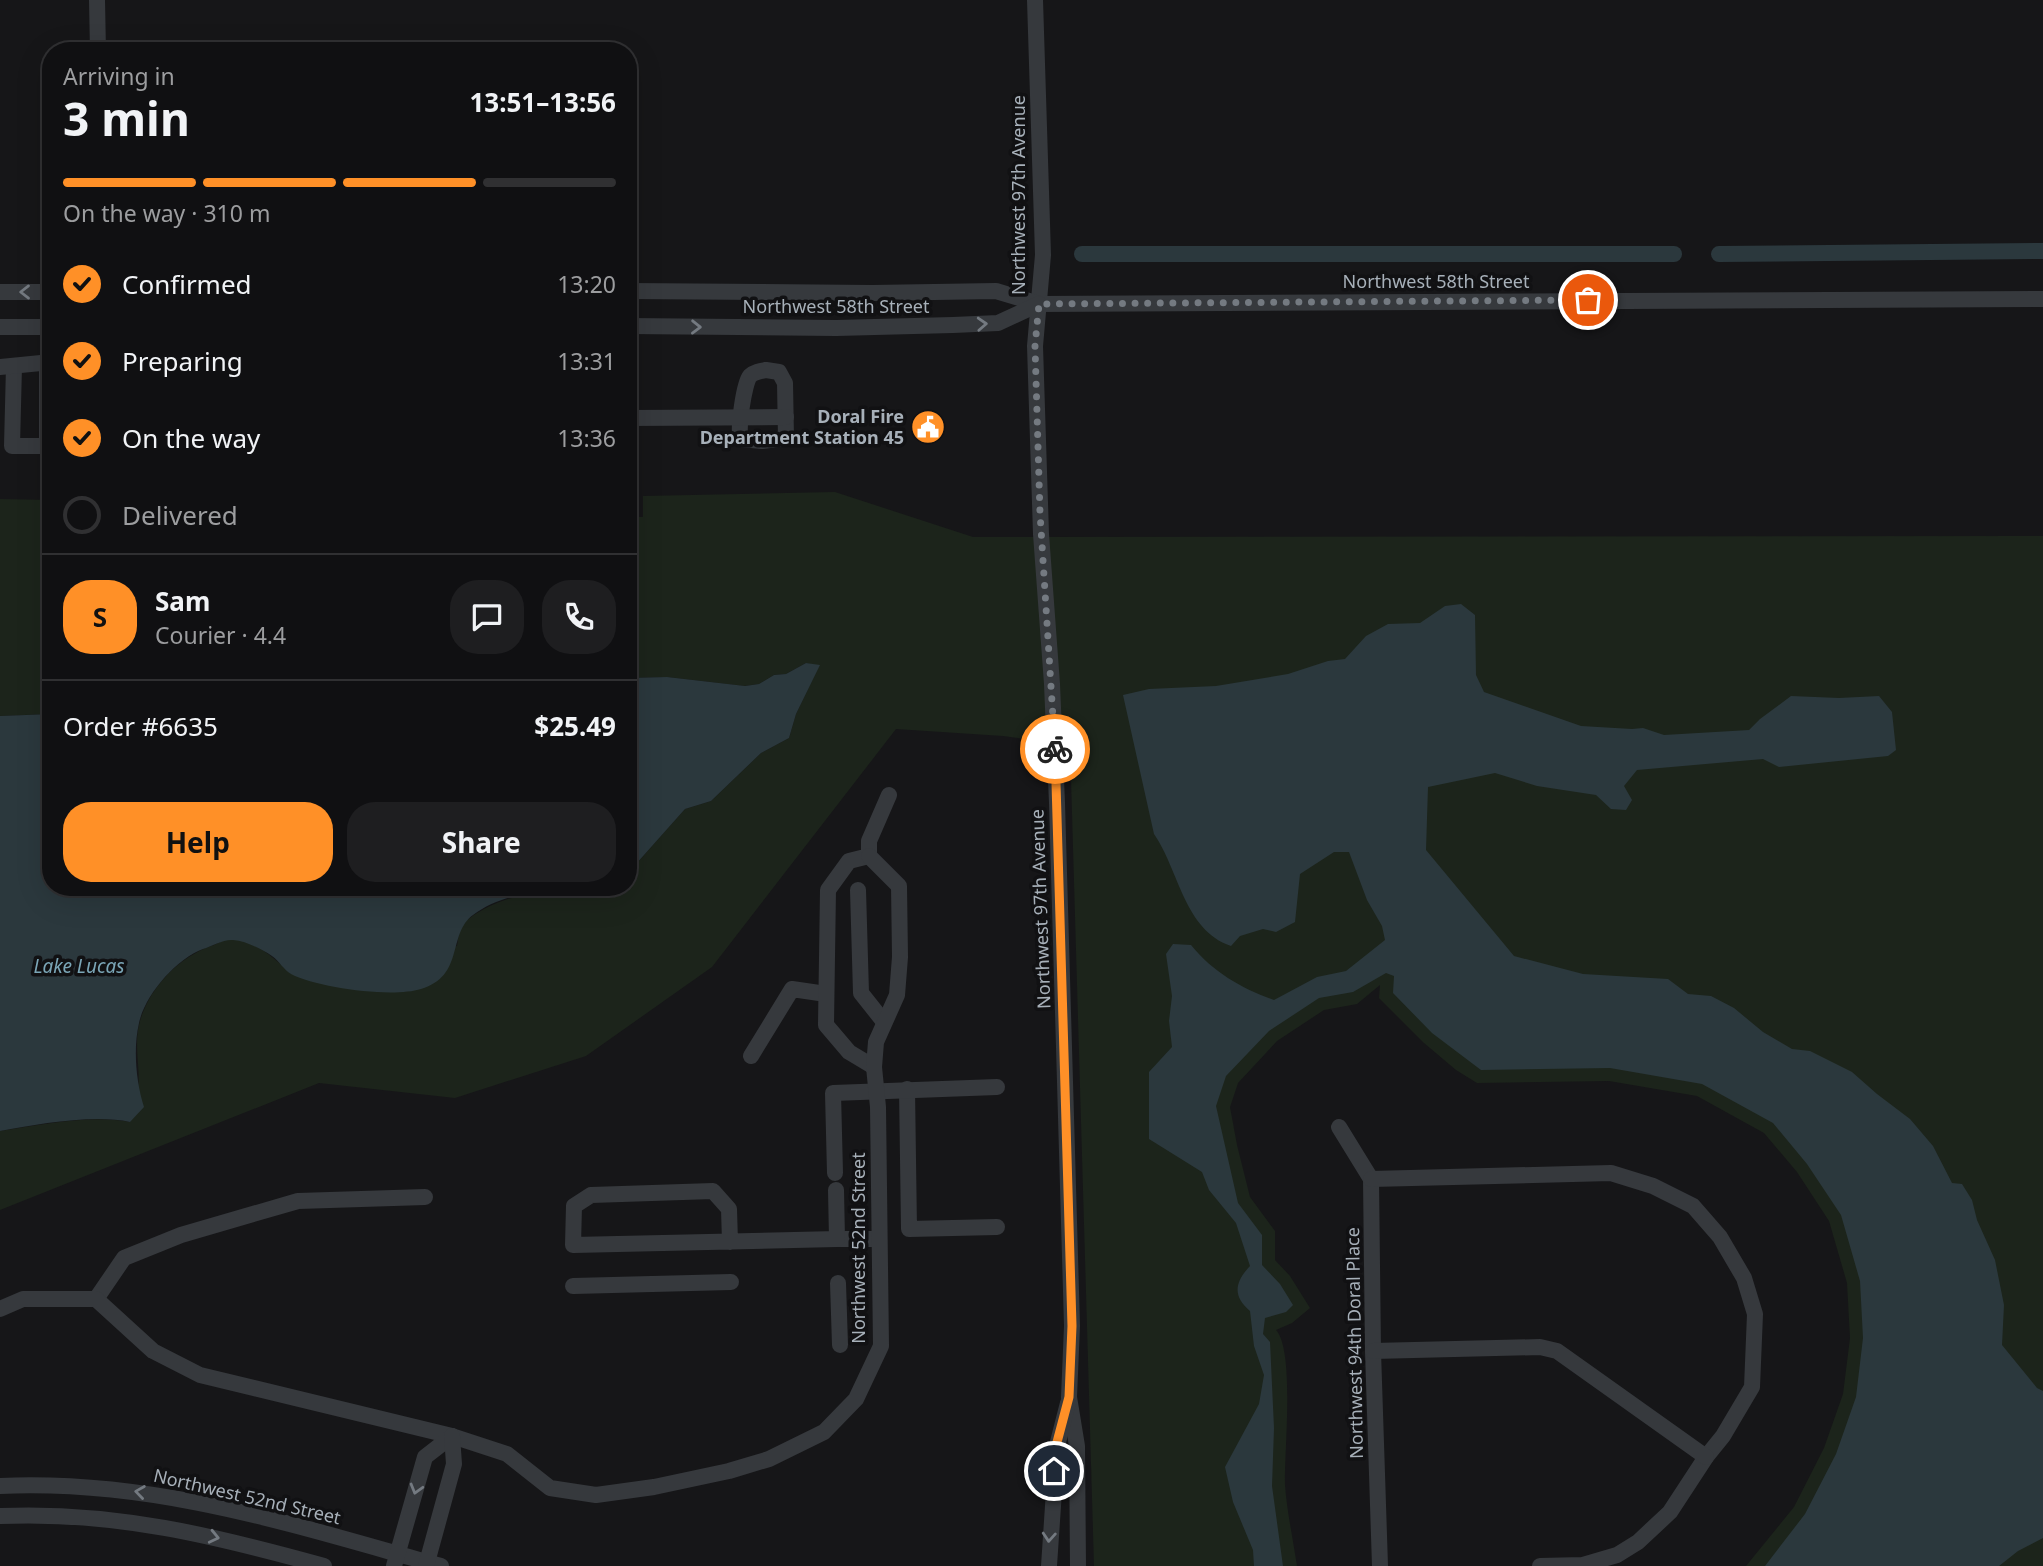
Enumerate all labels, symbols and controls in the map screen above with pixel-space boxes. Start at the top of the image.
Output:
text: Arriving in [63,60,175,92]
text: 13:51–13:56 [469,84,616,120]
text: 3 min [63,87,190,149]
street label: Northwest 97th Avenue [1006,95,1030,295]
text: On the way · 310 m [63,197,270,229]
icon: check [63,265,101,303]
text: Confirmed [122,266,252,302]
text: 13:20 [557,268,616,300]
street label: Northwest 58th Street [1343,269,1530,293]
pin [1558,270,1618,330]
icon: bag [1569,281,1607,319]
one-way arrow [20,284,30,300]
street label: Northwest 58th Street [743,294,930,318]
one-way arrow [977,317,988,332]
one-way arrow [691,319,702,334]
icon: check [63,342,101,380]
text: Preparing [122,343,243,379]
text: 13:31 [557,345,616,377]
place label: Doral Fire Department Station 45 [700,404,904,449]
public building icon: Doral Fire Department Station 45 [909,408,947,446]
icon: check [63,419,101,457]
text: On the way [122,420,260,456]
text: 13:36 [557,422,616,454]
text: Delivered [122,497,238,533]
button: chat [450,580,524,654]
button: phone [542,580,616,654]
text: Sam [155,583,210,619]
text: S [93,599,107,635]
text: Courier · 4.4 [155,619,286,651]
text: Order #6635 [63,708,218,744]
text: $25.49 [534,708,616,744]
courier [1020,714,1090,784]
icon: bike [1036,730,1074,768]
button: Help [63,802,333,882]
button: Share [347,802,616,882]
street label: Northwest 97th Avenue [1025,809,1055,1009]
water label: Lake Lucas [33,953,125,979]
street label: Northwest 52nd Street [846,1152,870,1344]
street label: Northwest 94th Doral Place [1340,1227,1368,1459]
pin [1024,1441,1084,1501]
icon: home [1035,1452,1073,1490]
street label: Northwest 52nd Street [151,1463,344,1529]
one-way arrow [409,1483,424,1495]
one-way arrow [134,1484,146,1499]
one-way arrow [208,1528,220,1543]
one-way arrow [1042,1532,1057,1543]

